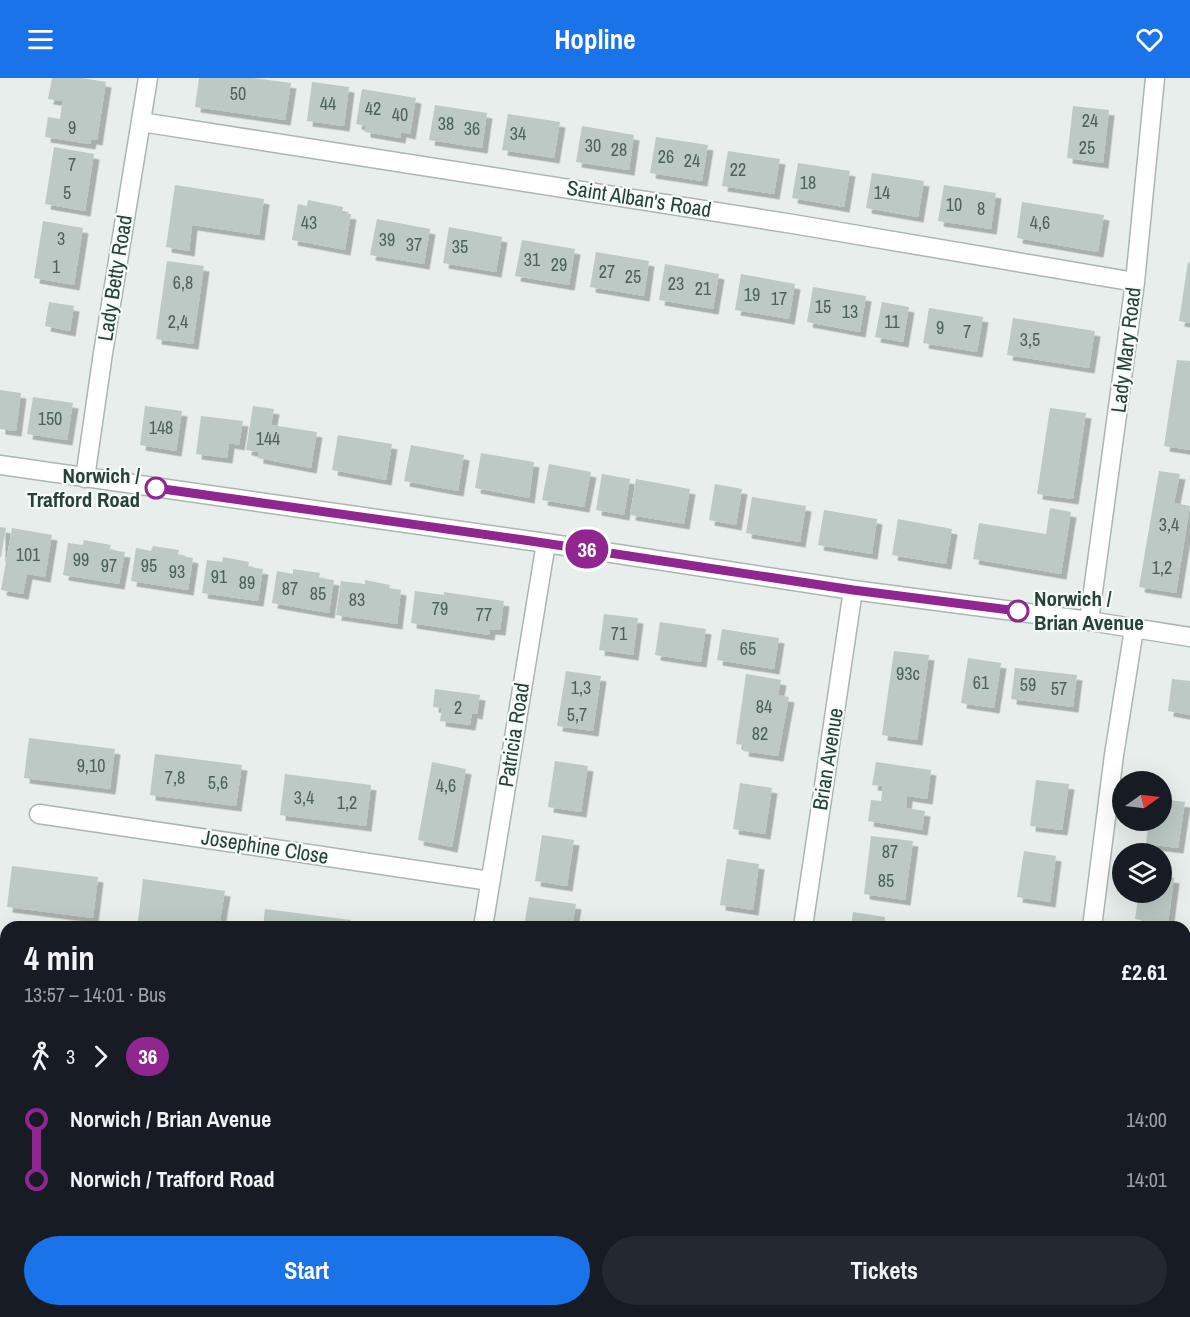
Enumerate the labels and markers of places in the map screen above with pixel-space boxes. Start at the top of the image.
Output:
place label: Norwich / Trafford Road [27,461,140,514]
marker: Norwich / Trafford Road [145,477,167,499]
place label: Norwich / Brian Avenue [1034,584,1144,637]
marker: Norwich / Brian Avenue [1007,600,1029,622]

